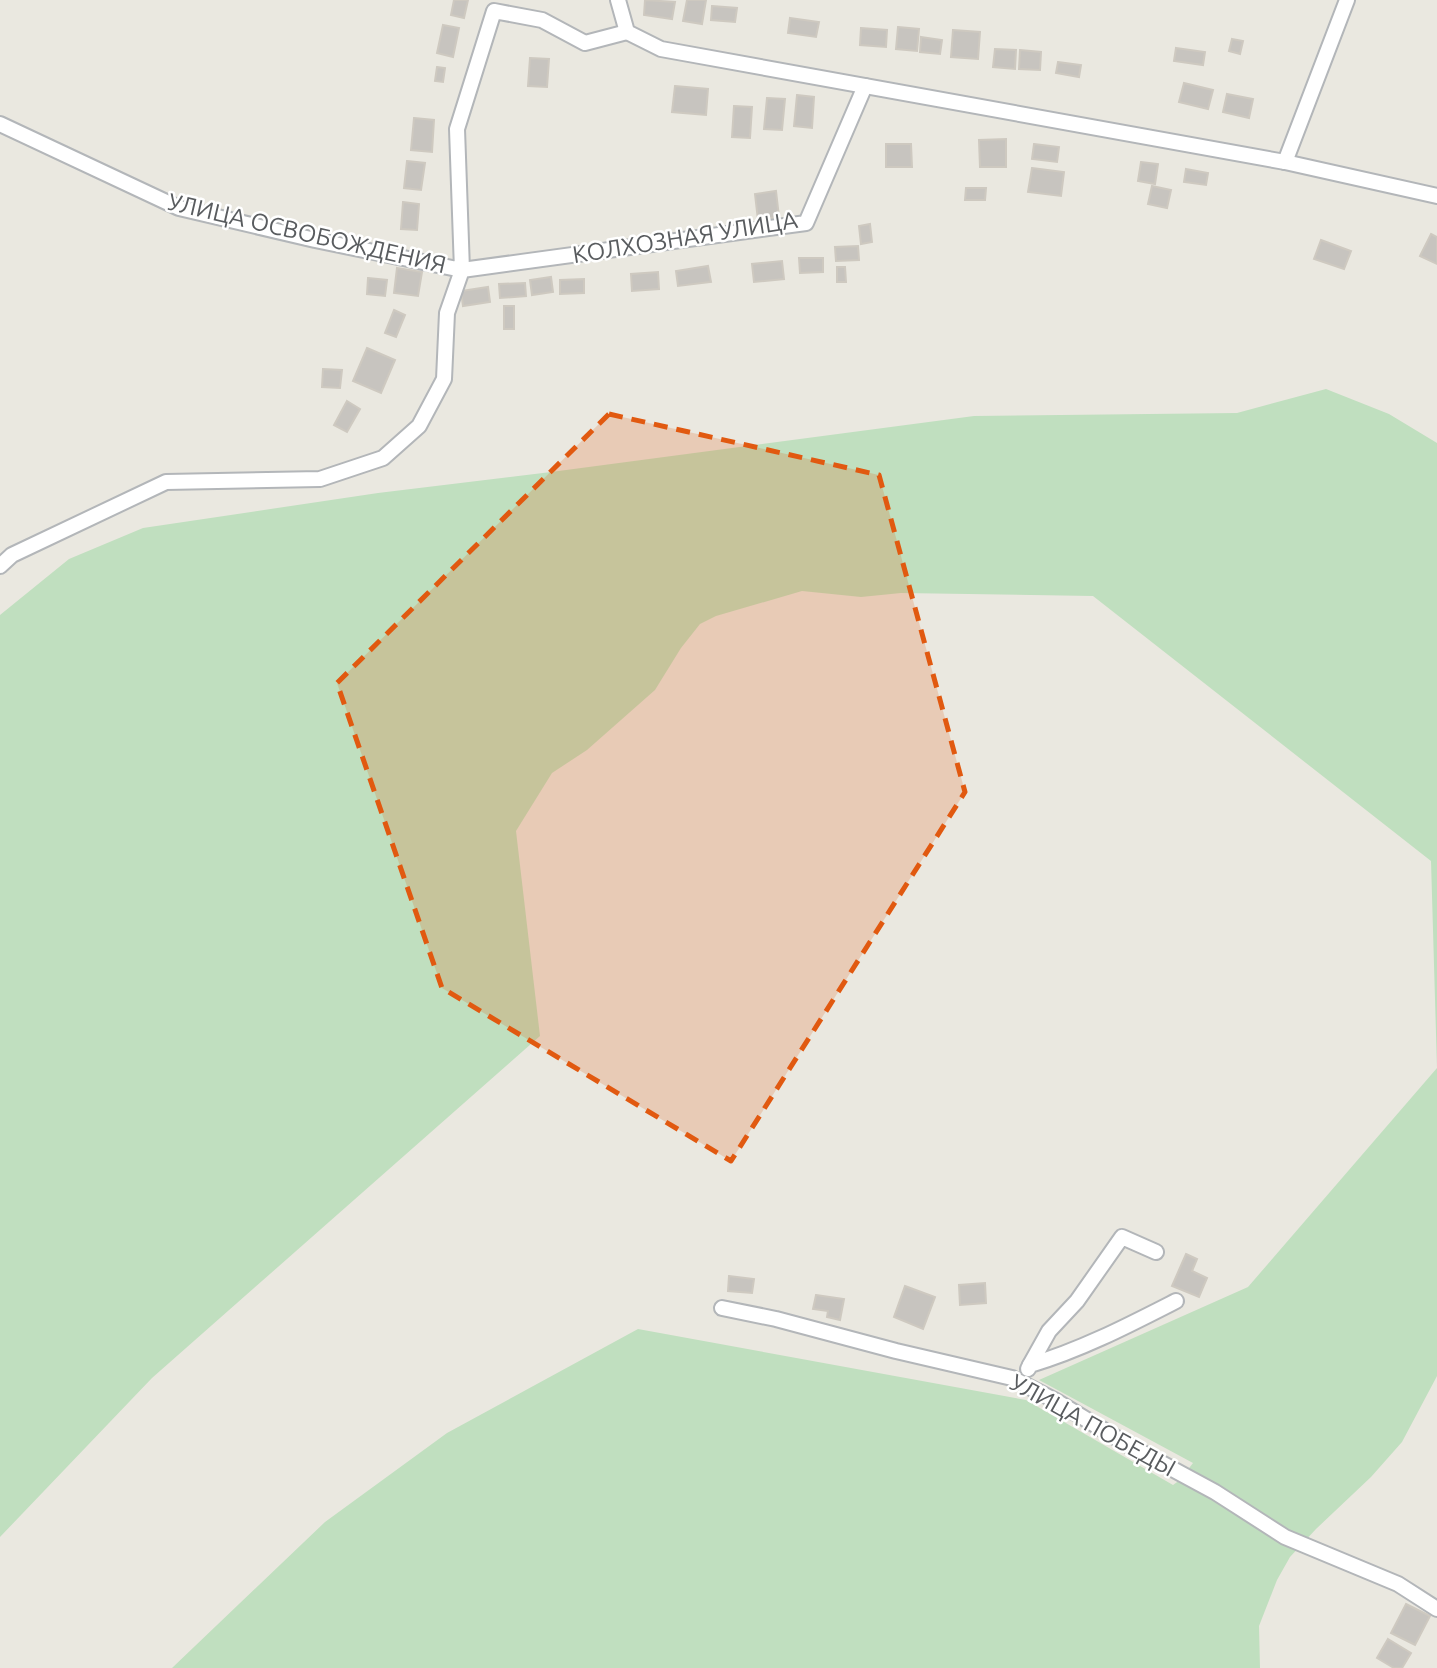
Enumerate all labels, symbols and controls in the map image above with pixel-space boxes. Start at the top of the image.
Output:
street label: УЛИЦА ОСВОБОЖДЕНИЯ [165,188,449,278]
street label: КОЛХОЗНАЯ УЛИЦА [571,206,800,268]
street label: УЛИЦА ПОБЕДЫ [1006,1368,1180,1482]

